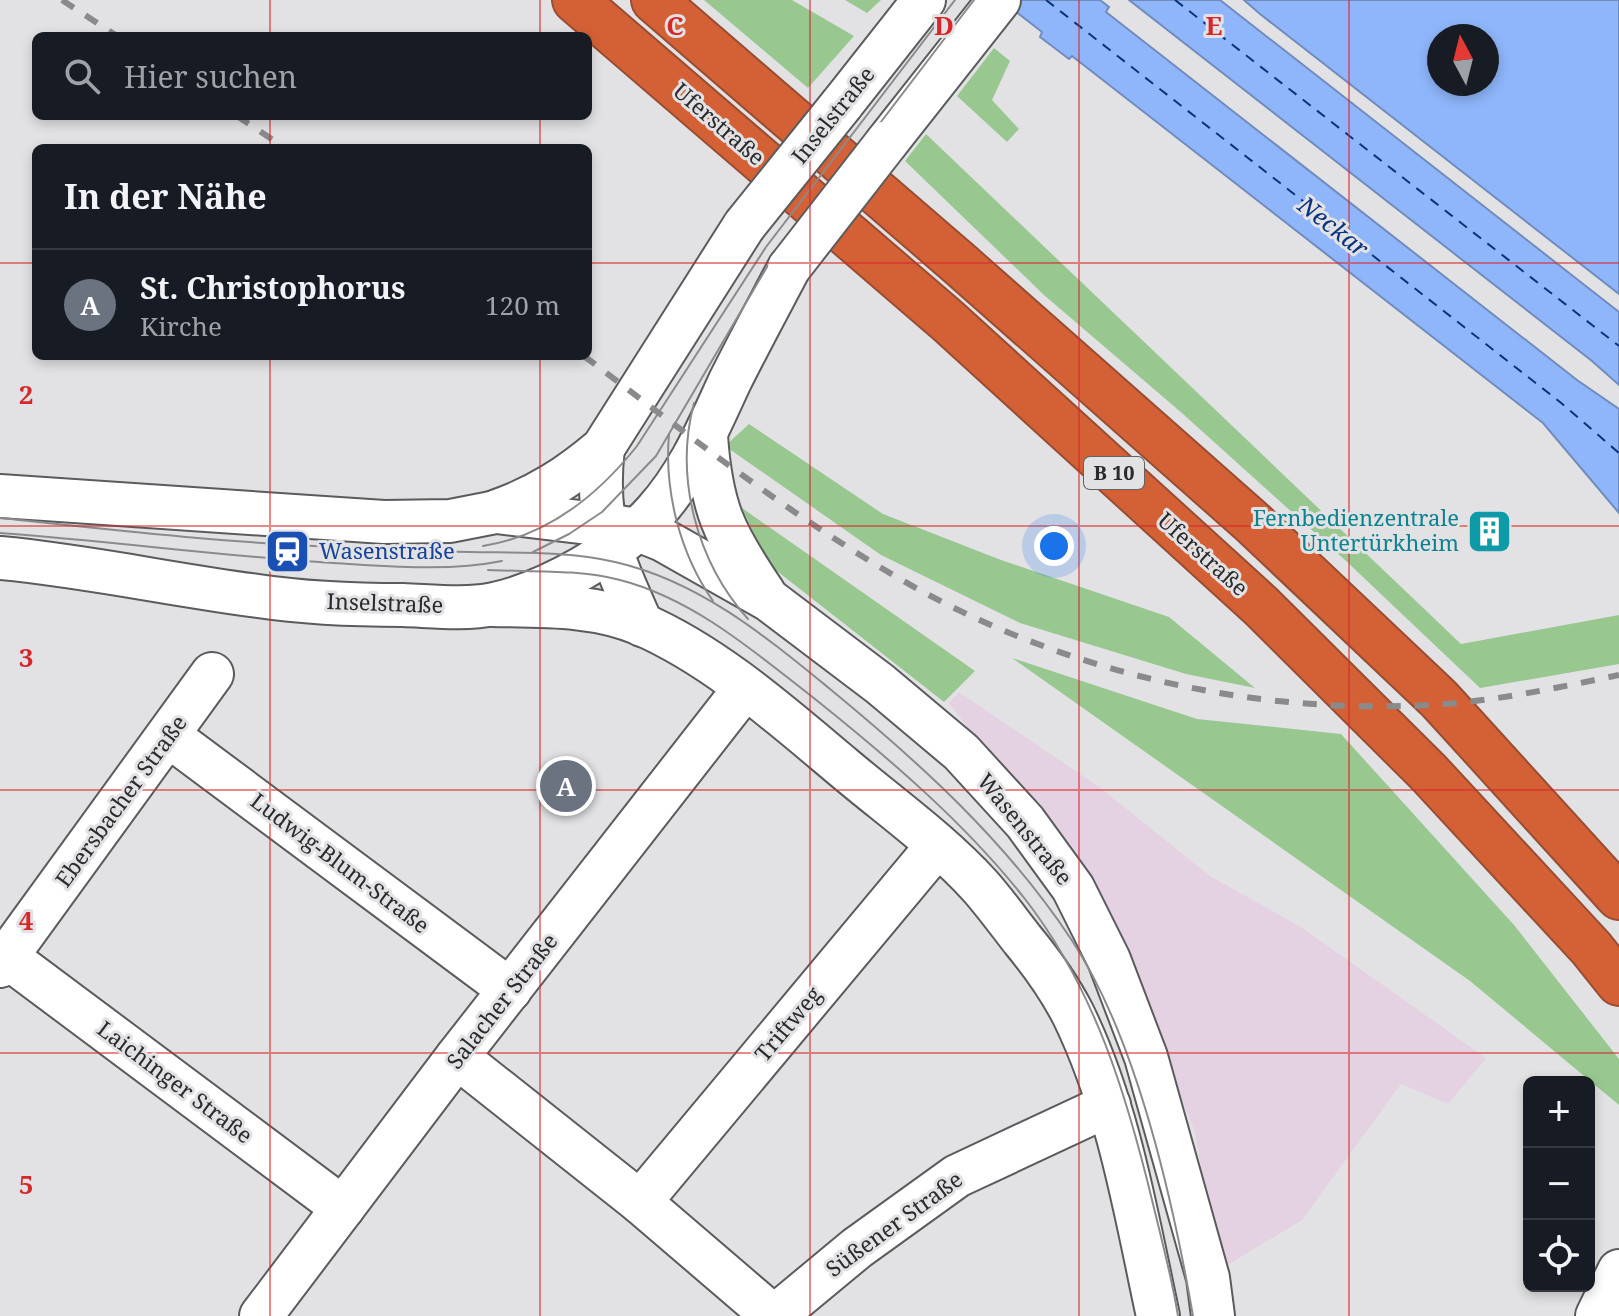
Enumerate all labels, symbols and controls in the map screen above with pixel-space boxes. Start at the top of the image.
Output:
text: C [666,7,684,43]
text: D [934,7,954,43]
text: E [1206,7,1223,43]
north arrow [1427,24,1499,96]
search box [32,32,592,120]
icon: search [60,54,104,98]
text: Hier suchen [124,56,297,97]
street label: Inselstraße [784,60,881,169]
street label: Uferstraße [668,75,772,171]
text: In der Nähe [64,173,267,219]
water label: Neckar [1291,187,1376,264]
text: St. Christophorus [140,267,405,308]
text: A [80,287,100,323]
text: 120 m [485,287,560,323]
text: Kirche [140,308,222,344]
text: 2 [19,376,33,412]
road number: B 10 [1084,457,1144,489]
place label: Fernbedienzentrale Untertürkheim [1253,502,1459,557]
street label: Uferstraße [1152,505,1255,602]
building icon: Fernbedienzentrale Untertürkheim [1466,507,1514,555]
your location [1034,526,1074,566]
station icon: Wasenstraße [264,527,312,575]
place label: Wasenstraße [319,535,455,565]
street label: Inselstraße [326,585,444,619]
text: 3 [19,639,33,675]
street label: Ebersbacher Straße [48,708,193,892]
pin: A [540,756,592,816]
street label: Wasenstraße [971,766,1080,891]
street label: Ludwig-Blum-Straße [245,785,436,939]
text: 4 [19,902,34,938]
street label: Salacher Straße [439,926,564,1074]
street label: Triftweg [747,979,828,1067]
street label: Laichinger Straße [92,1013,259,1149]
map controls [1523,1076,1595,1292]
button: + [1523,1076,1595,1148]
button: − [1523,1148,1595,1220]
street label: Süßener Straße [819,1163,968,1283]
text: 5 [19,1166,33,1202]
button: locate [1523,1220,1595,1292]

